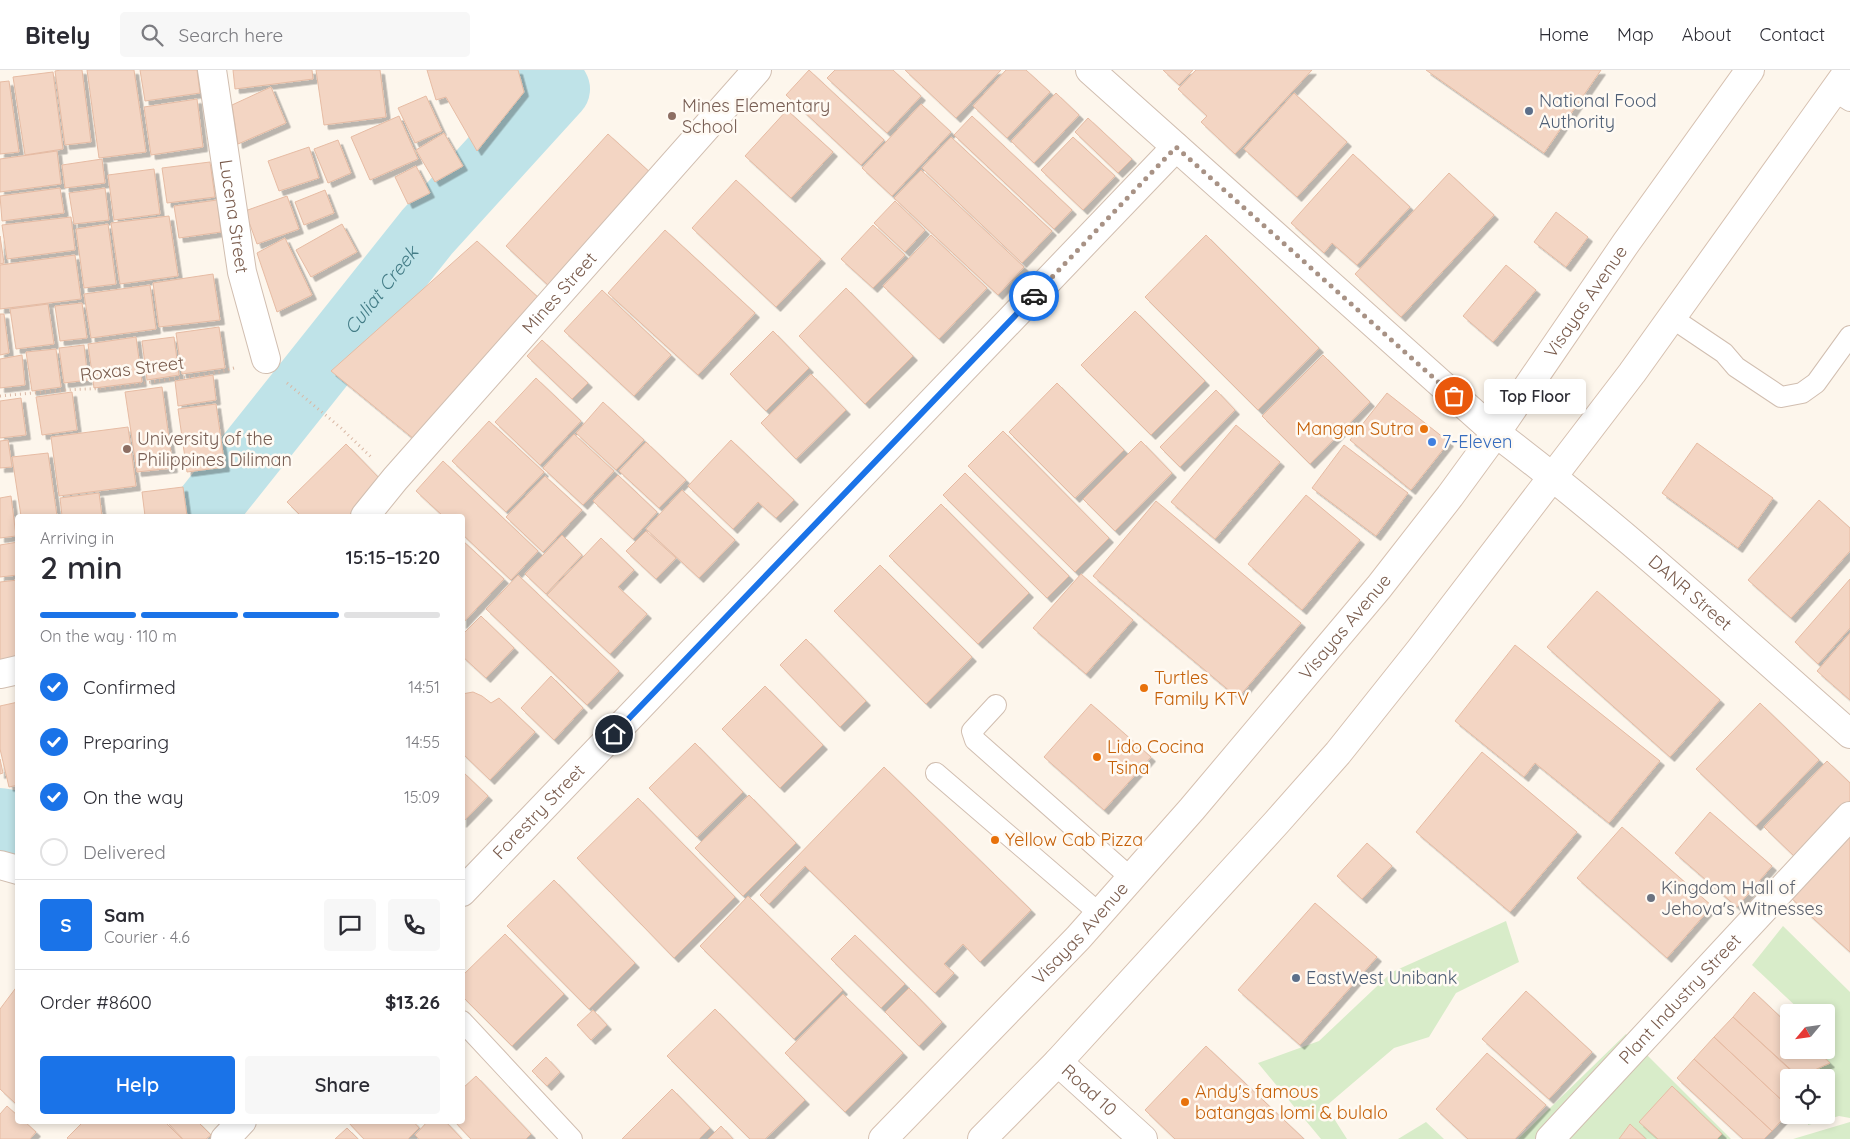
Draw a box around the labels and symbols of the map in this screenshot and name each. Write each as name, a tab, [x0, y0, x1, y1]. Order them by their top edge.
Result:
place label: National Food Authority	[1539, 89, 1657, 133]
place label: Mines Elementary School	[682, 94, 830, 138]
marker: National Food Authority	[1523, 105, 1535, 117]
marker: Mines Elementary School	[666, 110, 678, 122]
street label: Lucena Street	[214, 158, 254, 275]
water label: Culiat Creek	[339, 240, 424, 339]
street label: Visayas Avenue	[1539, 241, 1632, 362]
street label: Mines Street	[517, 247, 602, 338]
courier	[1009, 271, 1059, 321]
street label: Roxas Street	[79, 351, 185, 386]
pin	[1433, 375, 1475, 417]
callout: Top Floor	[1484, 378, 1586, 414]
place label: Mangan Sutra	[1296, 417, 1414, 440]
marker: Mangan Sutra	[1418, 423, 1430, 435]
place label: University of the Philippines Diliman	[137, 427, 292, 471]
place label: 7-Eleven	[1442, 430, 1513, 453]
marker: 7-Eleven	[1426, 436, 1438, 448]
marker: University of the Philippines Diliman	[121, 443, 133, 455]
street label: DANR Street	[1644, 550, 1737, 635]
street label: Visayas Avenue	[1294, 569, 1396, 684]
place label: Turtles Family KTV	[1154, 666, 1249, 710]
marker: Turtles Family KTV	[1138, 682, 1150, 694]
pin	[593, 713, 635, 755]
place label: Lido Cocina Tsina	[1107, 735, 1204, 779]
marker: Lido Cocina Tsina	[1091, 751, 1103, 763]
street label: Forestry Street	[487, 759, 589, 864]
place label: Yellow Cab Pizza	[1005, 828, 1143, 851]
marker: Yellow Cab Pizza	[989, 834, 1001, 846]
place label: Kingdom Hall of Jehova's Witnesses	[1661, 876, 1823, 920]
street label: Visayas Avenue	[1027, 877, 1133, 989]
marker: Kingdom Hall of Jehova's Witnesses	[1645, 892, 1657, 904]
street label: Plant Industry Street	[1614, 929, 1746, 1069]
place label: EastWest Unibank	[1306, 966, 1457, 989]
marker: EastWest Unibank	[1290, 972, 1302, 984]
north arrow	[1780, 1004, 1835, 1059]
street label: Road 10	[1057, 1059, 1122, 1121]
place label: Andy's famous batangas lomi & bulalo	[1195, 1080, 1388, 1124]
marker: Andy's famous batangas lomi & bulalo	[1179, 1096, 1191, 1108]

